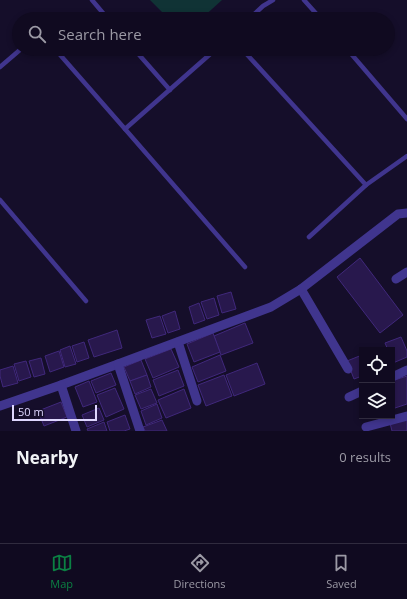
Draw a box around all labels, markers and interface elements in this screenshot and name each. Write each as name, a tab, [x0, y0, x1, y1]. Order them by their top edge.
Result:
search box	[12, 12, 395, 56]
icon: search	[26, 23, 48, 45]
text: Search here	[58, 24, 142, 44]
map controls	[359, 347, 395, 419]
button: locate	[359, 347, 395, 383]
button: layers	[359, 383, 395, 419]
scale bar	[12, 403, 97, 422]
text: 50 m	[18, 404, 44, 419]
text: Nearby	[16, 446, 78, 469]
text: 0 results	[339, 448, 391, 466]
tab: Map	[50, 552, 73, 591]
tab: Directions	[174, 552, 226, 591]
tab: Saved	[326, 552, 357, 591]

